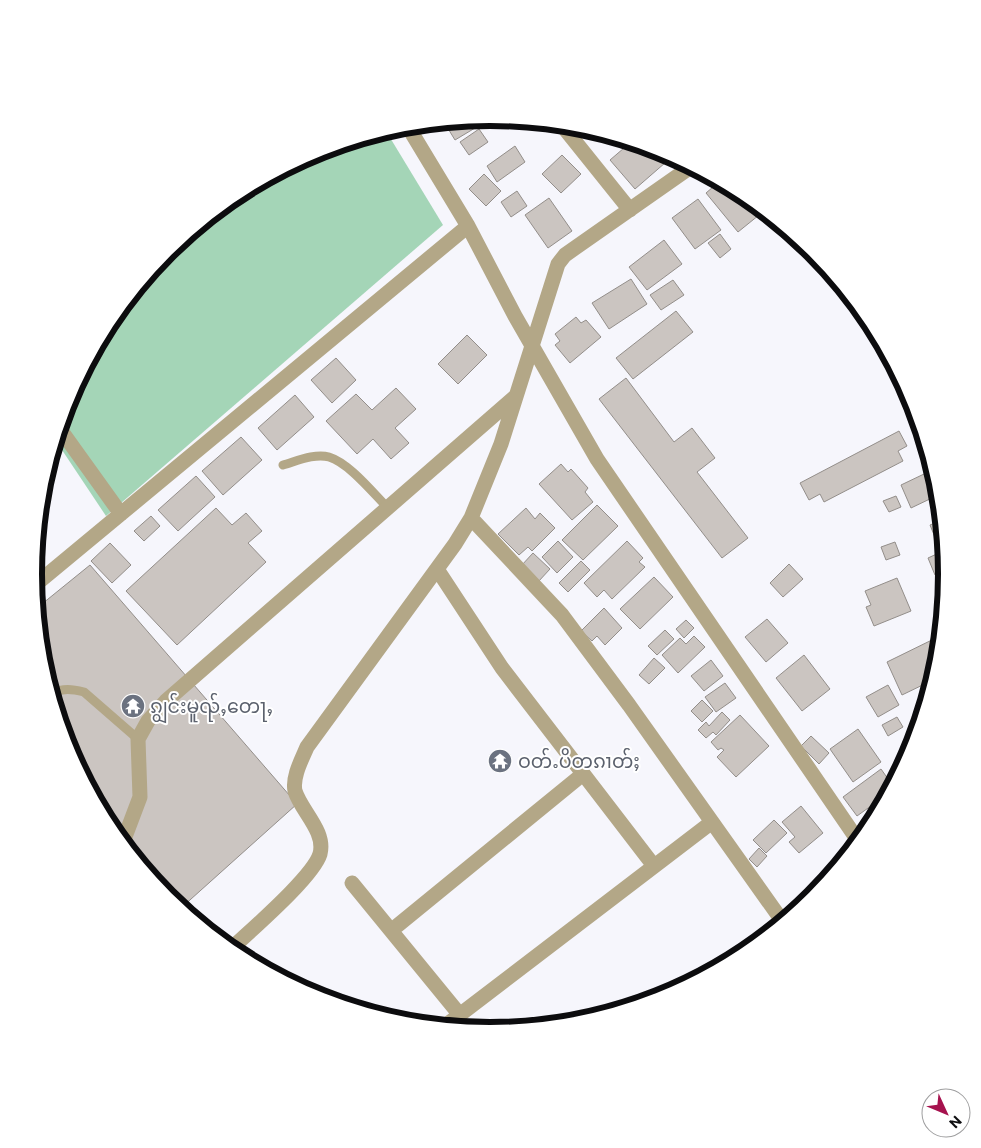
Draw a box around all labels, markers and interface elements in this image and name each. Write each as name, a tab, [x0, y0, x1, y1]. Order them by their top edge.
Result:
place label: ၵျွင်းမူၺ်ႇတေႃႇ	[150, 692, 273, 724]
temple icon: ၵျွင်းမူၺ်ႇတေႃႇ	[120, 693, 146, 719]
place label: ဝတ်ႉပိတၵၢတ်ႈ	[518, 747, 640, 772]
temple icon: ဝတ်ႉပိတၵၢတ်ႈ	[487, 748, 513, 774]
north arrow	[921, 1088, 971, 1138]
text: N	[946, 1113, 965, 1132]

